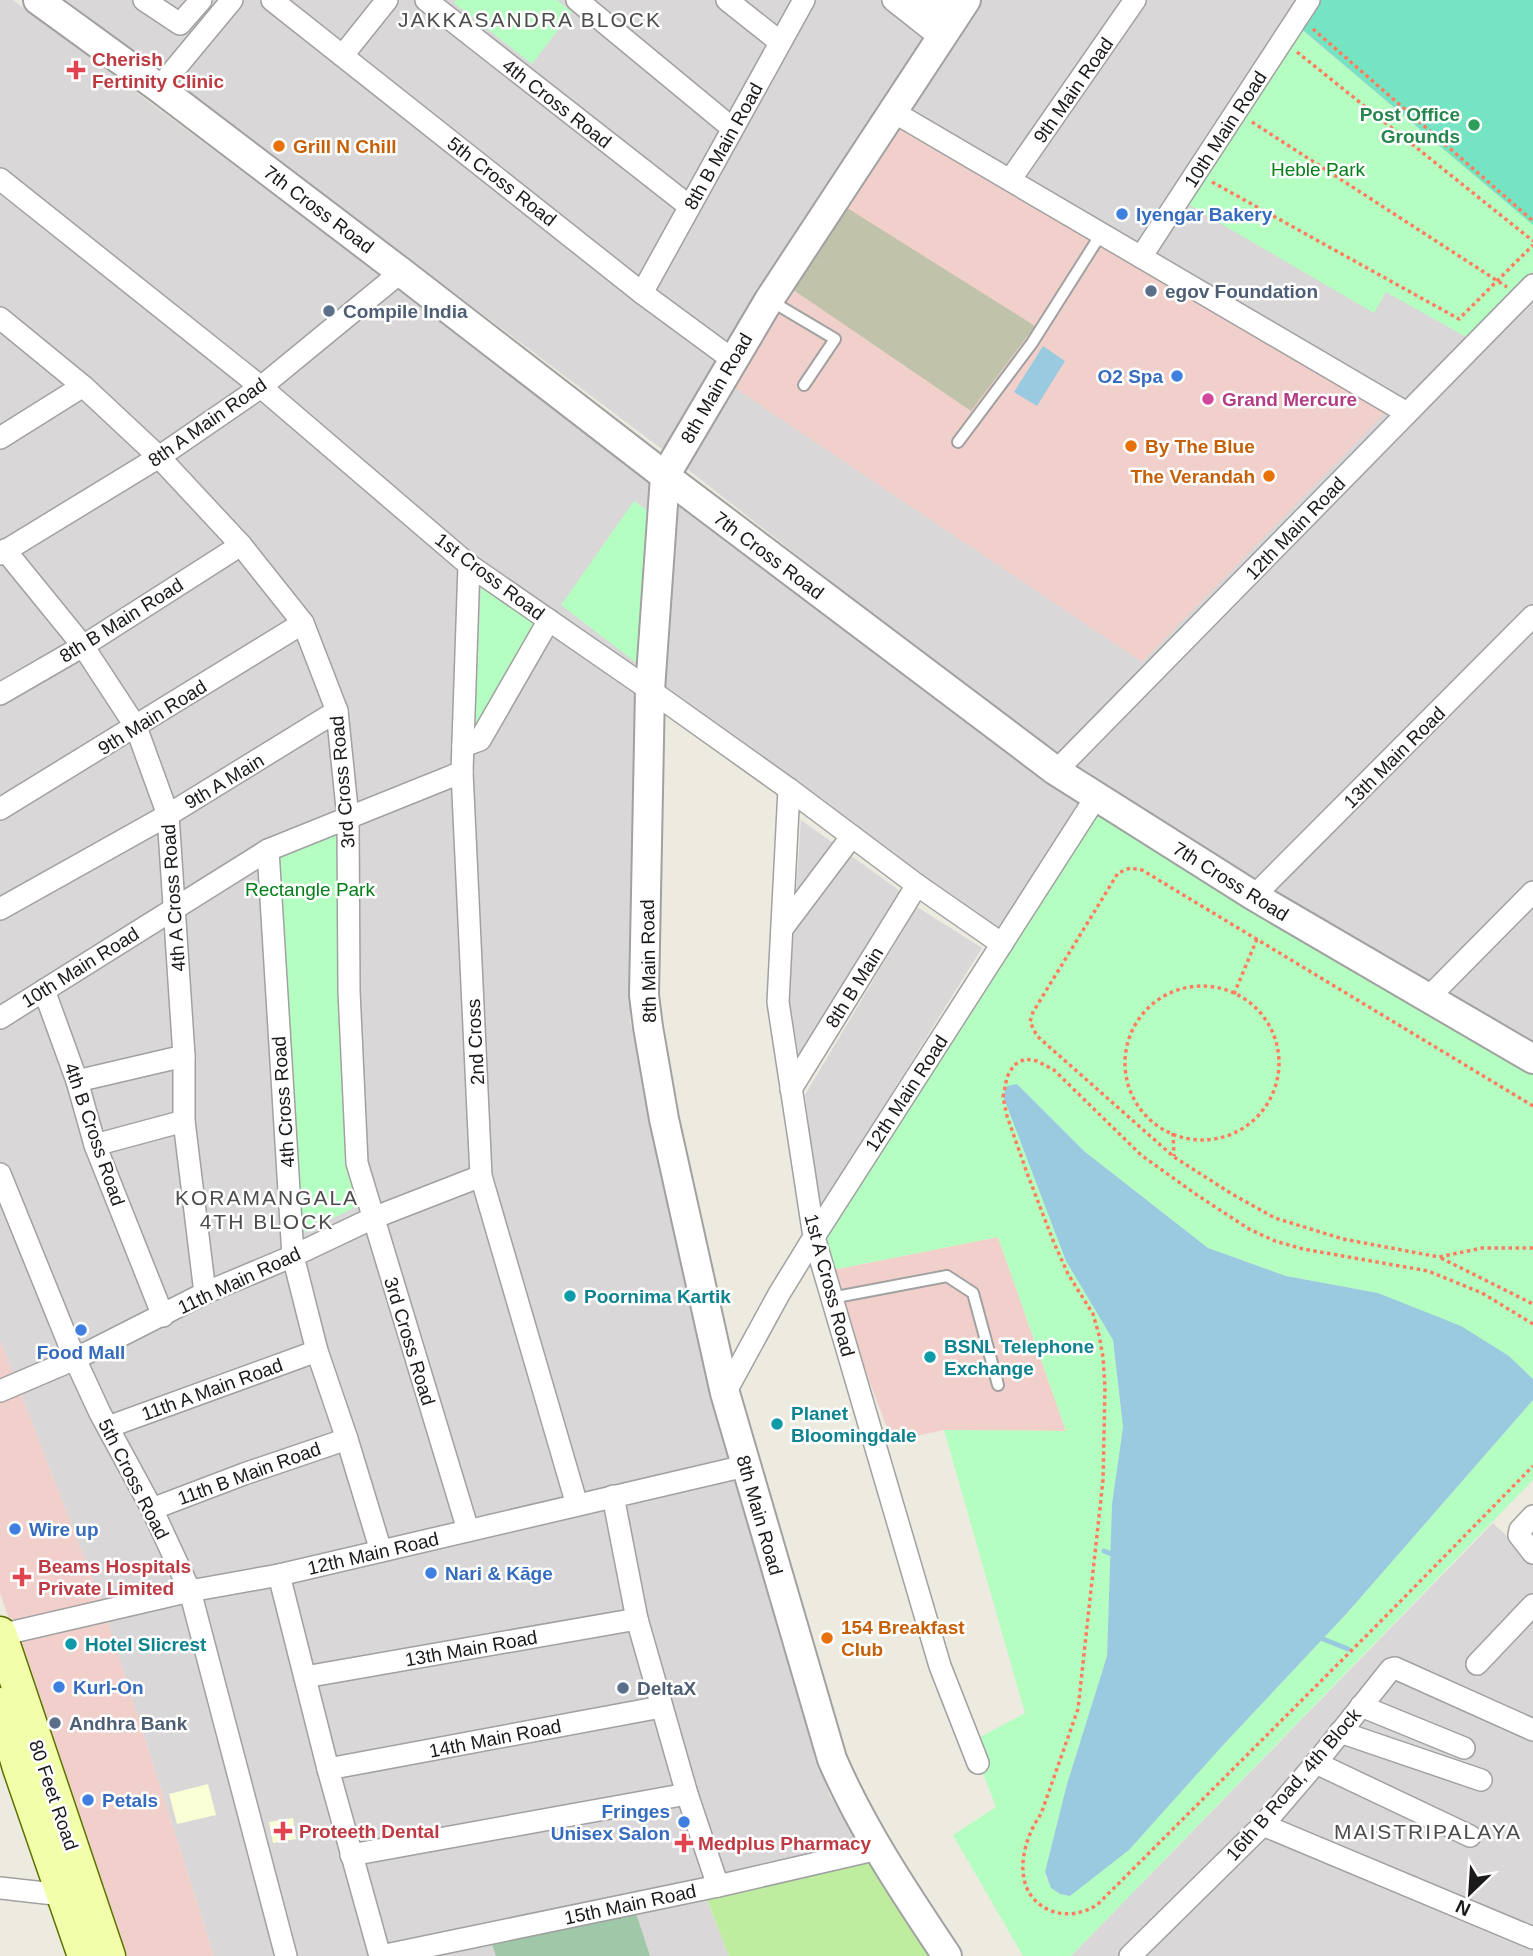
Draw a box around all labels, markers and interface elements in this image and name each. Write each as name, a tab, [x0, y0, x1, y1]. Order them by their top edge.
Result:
district label: JAKKASANDRA BLOCK	[398, 8, 662, 31]
street label: 9th Main Road	[1029, 34, 1117, 147]
place label: Cherish Fertinity Clinic	[92, 49, 224, 92]
street label: 4th Cross Road	[498, 54, 615, 152]
marker: Cherish Fertinity Clinic	[66, 60, 86, 80]
street label: 10th Main Road	[1180, 67, 1271, 191]
street label: 8th B Main Road	[680, 79, 767, 213]
place label: Post Office Grounds	[1360, 104, 1460, 147]
marker: Post Office Grounds	[1466, 117, 1482, 133]
street label: 5th Cross Road	[443, 132, 560, 230]
place label: Grill N Chill	[293, 136, 396, 157]
marker: Grill N Chill	[271, 138, 287, 154]
park label: Heble Park	[1271, 159, 1365, 180]
street label: 7th Cross Road	[260, 161, 378, 258]
place label: Iyengar Bakery	[1136, 204, 1273, 225]
marker: Iyengar Bakery	[1114, 206, 1130, 222]
place label: egov Foundation	[1165, 281, 1318, 302]
marker: egov Foundation	[1143, 283, 1159, 299]
place label: Compile India	[343, 301, 468, 322]
marker: Compile India	[321, 303, 337, 319]
street label: 8th Main Road	[676, 329, 756, 447]
place label: O2 Spa	[1098, 366, 1163, 387]
marker: O2 Spa	[1169, 368, 1185, 384]
street label: 8th A Main Road	[144, 374, 270, 471]
place label: Grand Mercure	[1222, 389, 1357, 410]
marker: Grand Mercure	[1200, 391, 1216, 407]
place label: By The Blue	[1145, 436, 1255, 457]
marker: By The Blue	[1123, 438, 1139, 454]
place label: The Verandah	[1130, 466, 1255, 487]
marker: The Verandah	[1261, 468, 1277, 484]
street label: 12th Main Road	[1241, 473, 1350, 584]
street label: 7th Cross Road	[710, 507, 828, 604]
street label: 1st Cross Road	[431, 529, 548, 624]
street label: 8th B Main Road	[56, 574, 187, 667]
street label: 9th Main Road	[94, 676, 210, 759]
street label: 13th Main Road	[1339, 702, 1449, 812]
street label: 3rd Cross Road	[326, 715, 359, 849]
street label: 9th A Main	[181, 750, 268, 813]
street label: 4th A Cross Road	[158, 823, 189, 972]
street label: 7th Cross Road	[1169, 838, 1292, 925]
park label: Rectangle Park	[245, 879, 375, 900]
street label: 8th Main Road	[637, 899, 660, 1023]
street label: 10th Main Road	[18, 923, 143, 1012]
street label: 8th B Main	[821, 943, 887, 1031]
street label: 2nd Cross	[463, 998, 488, 1086]
street label: 12th Main Road	[861, 1031, 952, 1155]
street label: 4th Cross Road	[268, 1035, 299, 1169]
street label: 4th B Cross Road	[60, 1060, 129, 1208]
district label: KORAMANGALA 4TH BLOCK	[175, 1186, 359, 1233]
street label: 1st A Cross Road	[800, 1212, 859, 1359]
street label: 11th Main Road	[175, 1243, 304, 1318]
street label: 3rd Cross Road	[380, 1274, 439, 1408]
place label: Poornima Kartik	[584, 1286, 731, 1307]
marker: Poornima Kartik	[562, 1288, 578, 1304]
marker: Food Mall	[73, 1322, 89, 1338]
place label: BSNL Telephone Exchange	[944, 1336, 1094, 1379]
place label: Food Mall	[37, 1342, 125, 1363]
marker: BSNL Telephone Exchange	[922, 1349, 938, 1365]
street label: 11th A Main Road	[139, 1354, 286, 1425]
place label: Planet Bloomingdale	[791, 1403, 917, 1446]
street label: 5th Cross Road	[94, 1416, 173, 1543]
marker: Planet Bloomingdale	[769, 1416, 785, 1432]
street label: 11th B Main Road	[175, 1438, 324, 1509]
street label: 8th Main Road	[732, 1453, 787, 1577]
place label: Wire up	[29, 1519, 99, 1540]
marker: Wire up	[7, 1521, 23, 1537]
street label: 12th Main Road	[305, 1528, 441, 1579]
place label: Beams Hospitals Private Limited	[38, 1556, 191, 1599]
place label: Nari & Kāge	[445, 1563, 553, 1584]
marker: Nari & Kāge	[423, 1565, 439, 1581]
marker: Beams Hospitals Private Limited	[12, 1567, 32, 1587]
place label: 154 Breakfast Club	[841, 1617, 965, 1660]
street label: 13th Main Road	[403, 1627, 539, 1670]
marker: 154 Breakfast Club	[819, 1630, 835, 1646]
place label: Hotel Slicrest	[85, 1634, 207, 1655]
marker: Hotel Slicrest	[63, 1636, 79, 1652]
place label: Kurl-On	[73, 1677, 144, 1698]
place label: DeltaX	[637, 1678, 696, 1699]
marker: Kurl-On	[51, 1679, 67, 1695]
marker: DeltaX	[615, 1680, 631, 1696]
street label: 16th B Road, 4th Block	[1222, 1704, 1365, 1865]
place label: Andhra Bank	[69, 1713, 188, 1734]
marker: Andhra Bank	[47, 1715, 63, 1731]
street label: 14th Main Road	[427, 1715, 563, 1762]
street label: 80 Feet Road	[25, 1737, 82, 1853]
place label: Petals	[102, 1790, 158, 1811]
marker: Petals	[80, 1792, 96, 1808]
place label: Fringes Unisex Salon	[551, 1801, 670, 1844]
marker: Fringes Unisex Salon	[676, 1814, 692, 1830]
district label: MAISTRIPALAYA	[1334, 1820, 1522, 1843]
marker: Proteeth Dental	[273, 1821, 293, 1841]
place label: Proteeth Dental	[299, 1821, 439, 1842]
place label: Medplus Pharmacy	[698, 1833, 872, 1854]
marker: Medplus Pharmacy	[676, 1835, 692, 1851]
north arrow	[1435, 1858, 1505, 1928]
street label: 15th Main Road	[562, 1880, 698, 1929]
text: N	[1452, 1896, 1474, 1920]

